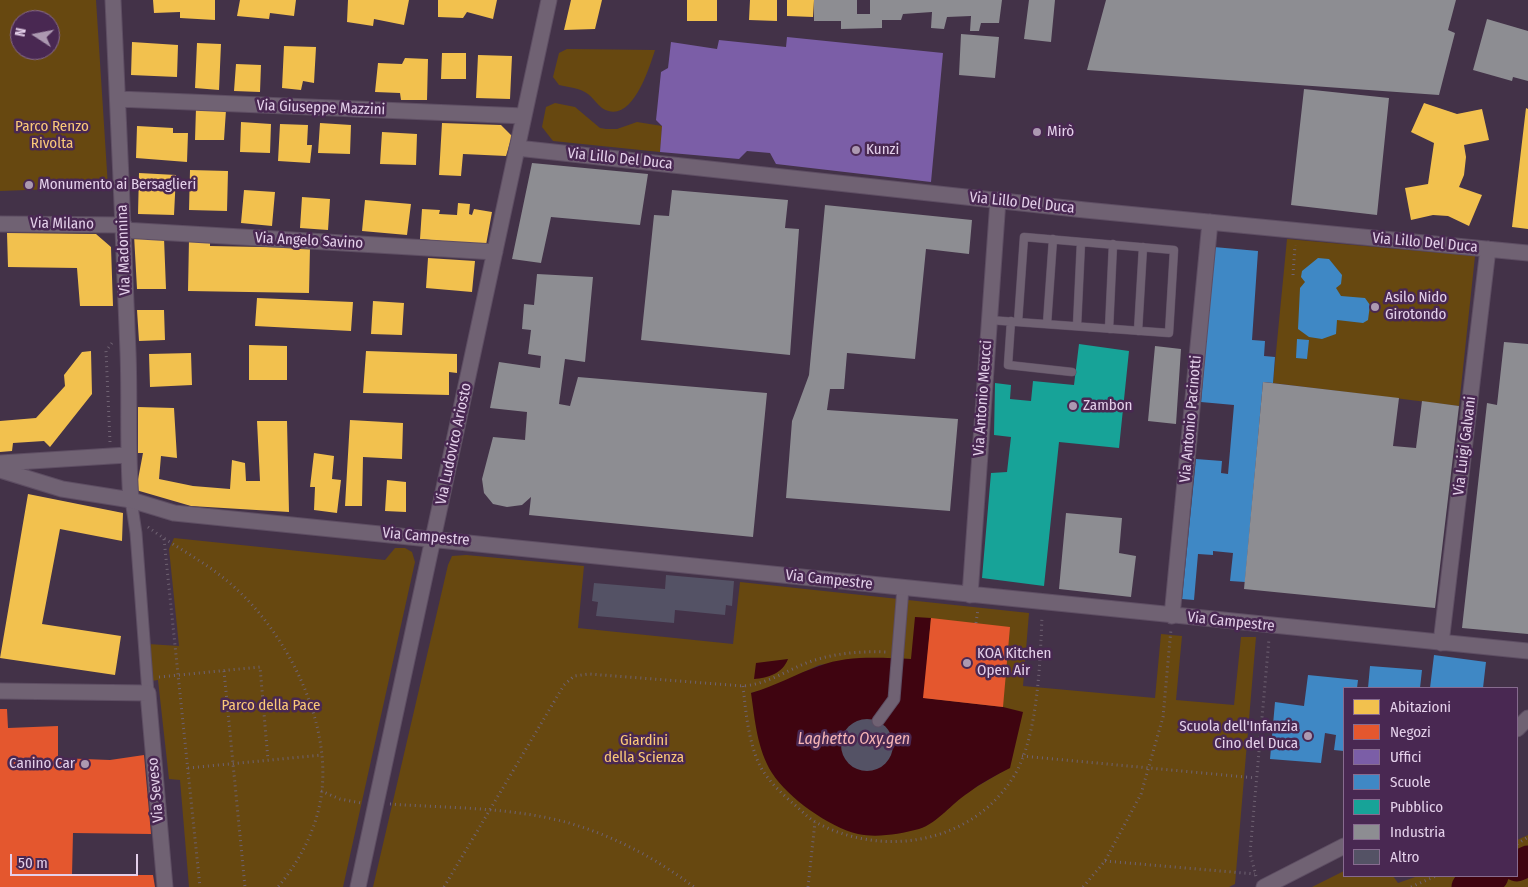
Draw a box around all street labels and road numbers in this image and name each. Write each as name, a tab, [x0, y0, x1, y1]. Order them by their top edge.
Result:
street label: Via Giuseppe Mazzini	[256, 97, 386, 119]
street label: Via Lillo Del Duca	[566, 145, 674, 173]
street label: Via Lillo Del Duca	[968, 189, 1076, 217]
street label: Via Madonnina	[113, 204, 135, 296]
street label: Via Milano	[30, 214, 94, 234]
street label: Via Angelo Savino	[254, 229, 364, 253]
street label: Via Lillo Del Duca	[1372, 229, 1478, 257]
street label: Via Antonio Meucci	[970, 340, 996, 456]
street label: Via Antonio Pacinotti	[1176, 355, 1206, 483]
street label: Via Ludovico Ariosto	[432, 381, 476, 507]
street label: Via Luigi Galvani	[1450, 395, 1480, 497]
street label: Via Campestre	[382, 524, 470, 550]
street label: Via Campestre	[785, 566, 873, 594]
street label: Via Campestre	[1187, 608, 1275, 636]
street label: Via Seveso	[144, 757, 168, 823]

